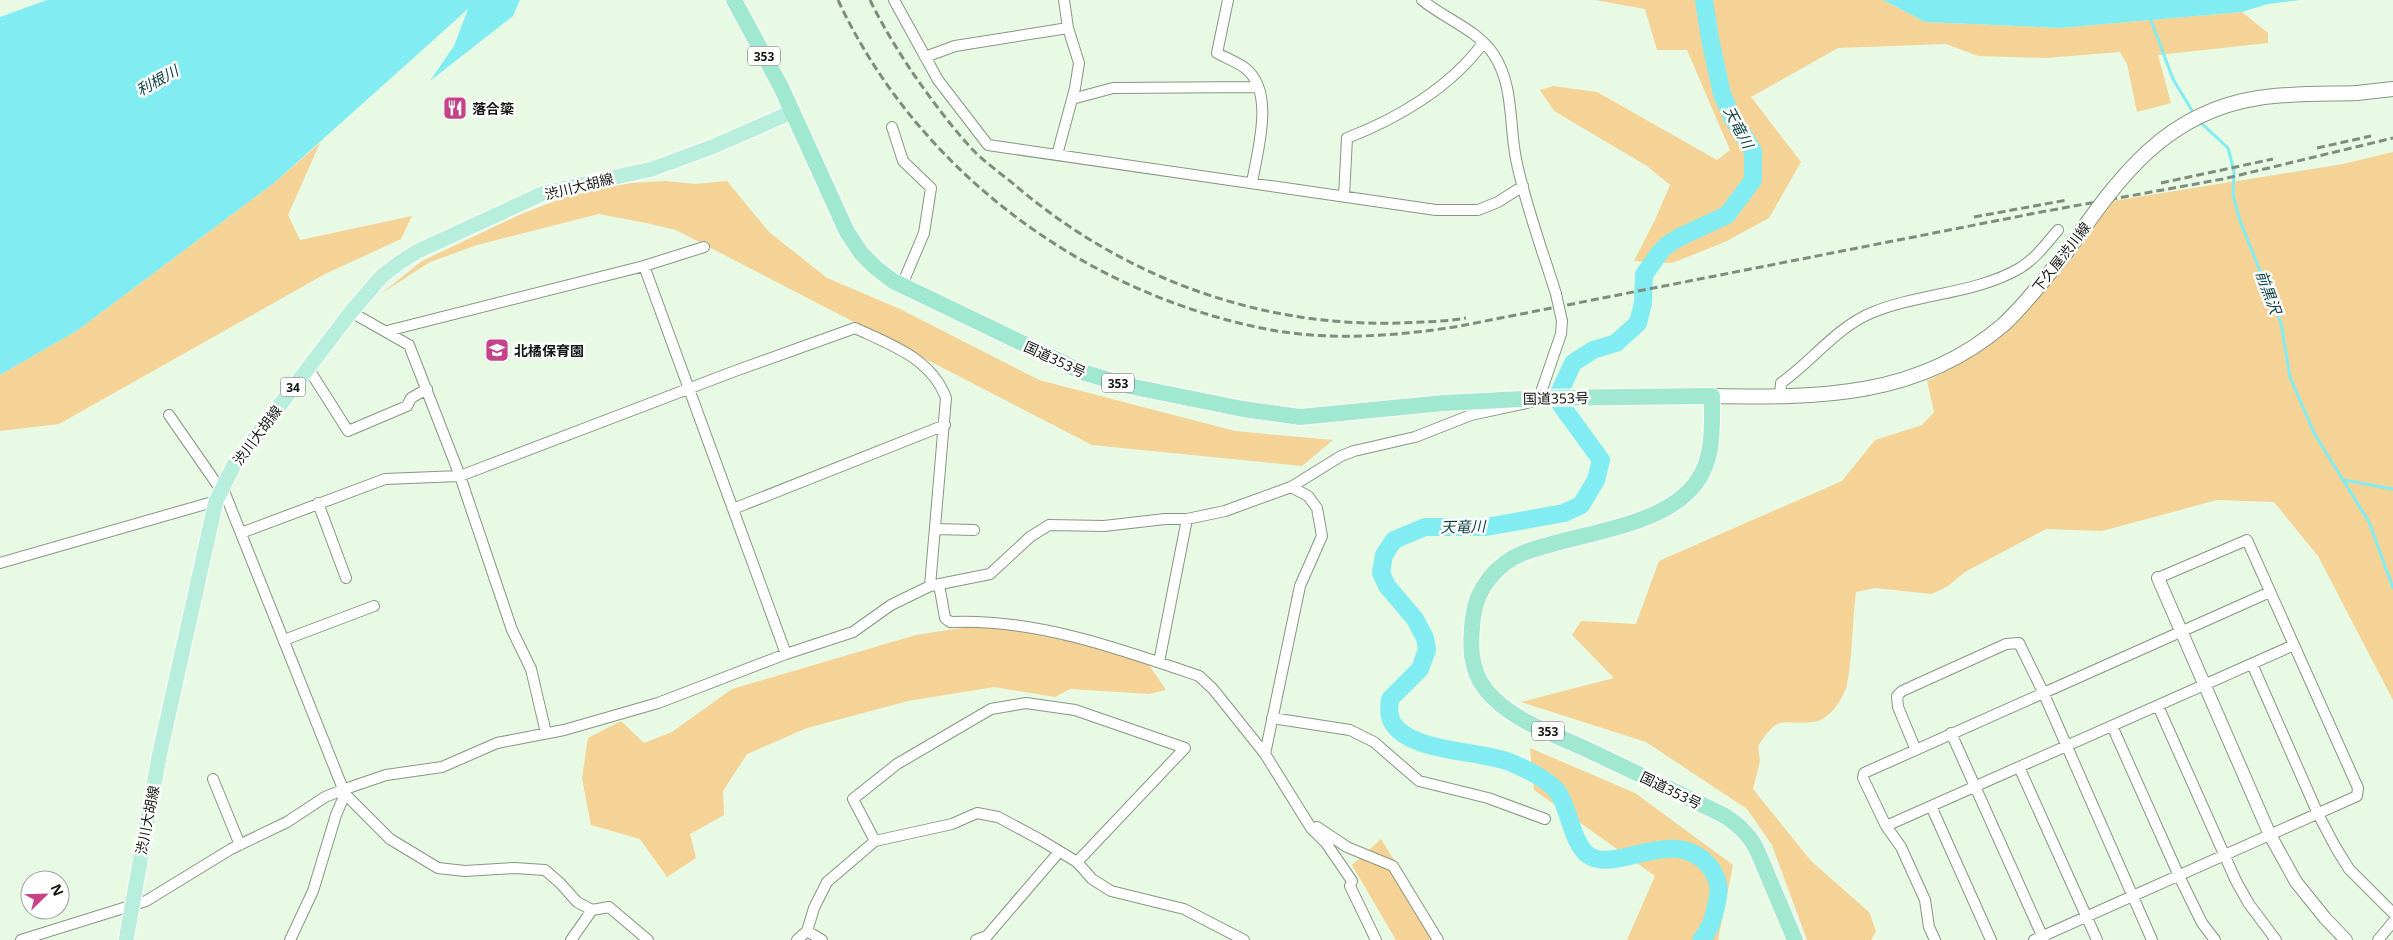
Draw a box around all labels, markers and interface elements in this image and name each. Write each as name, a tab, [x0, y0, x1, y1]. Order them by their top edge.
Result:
road number: 353	[748, 46, 780, 66]
water label: 利根川	[132, 59, 183, 100]
restaurant icon: 落合簗	[442, 95, 468, 121]
place label: 落合簗	[472, 99, 514, 118]
water label: 天竜川	[1720, 102, 1759, 153]
street label: 渋川大胡線	[543, 168, 615, 204]
street label: 下久屋渋川線	[2028, 218, 2094, 296]
water label: 前黒沢	[2252, 267, 2287, 318]
street label: 国道353号	[1021, 336, 1089, 382]
school or university icon: 北橘保育園	[484, 337, 510, 363]
place label: 北橘保育園	[514, 341, 584, 360]
road number: 353	[1102, 373, 1134, 392]
road number: 34	[280, 378, 306, 397]
street label: 国道353号	[1523, 388, 1589, 408]
street label: 渋川大胡線	[228, 401, 286, 469]
water label: 天竜川	[1440, 516, 1488, 536]
road number: 353	[1532, 721, 1564, 740]
street label: 国道353号	[1637, 767, 1705, 813]
street label: 渋川大胡線	[131, 784, 163, 856]
north arrow	[20, 870, 70, 920]
text: N	[46, 881, 68, 899]

